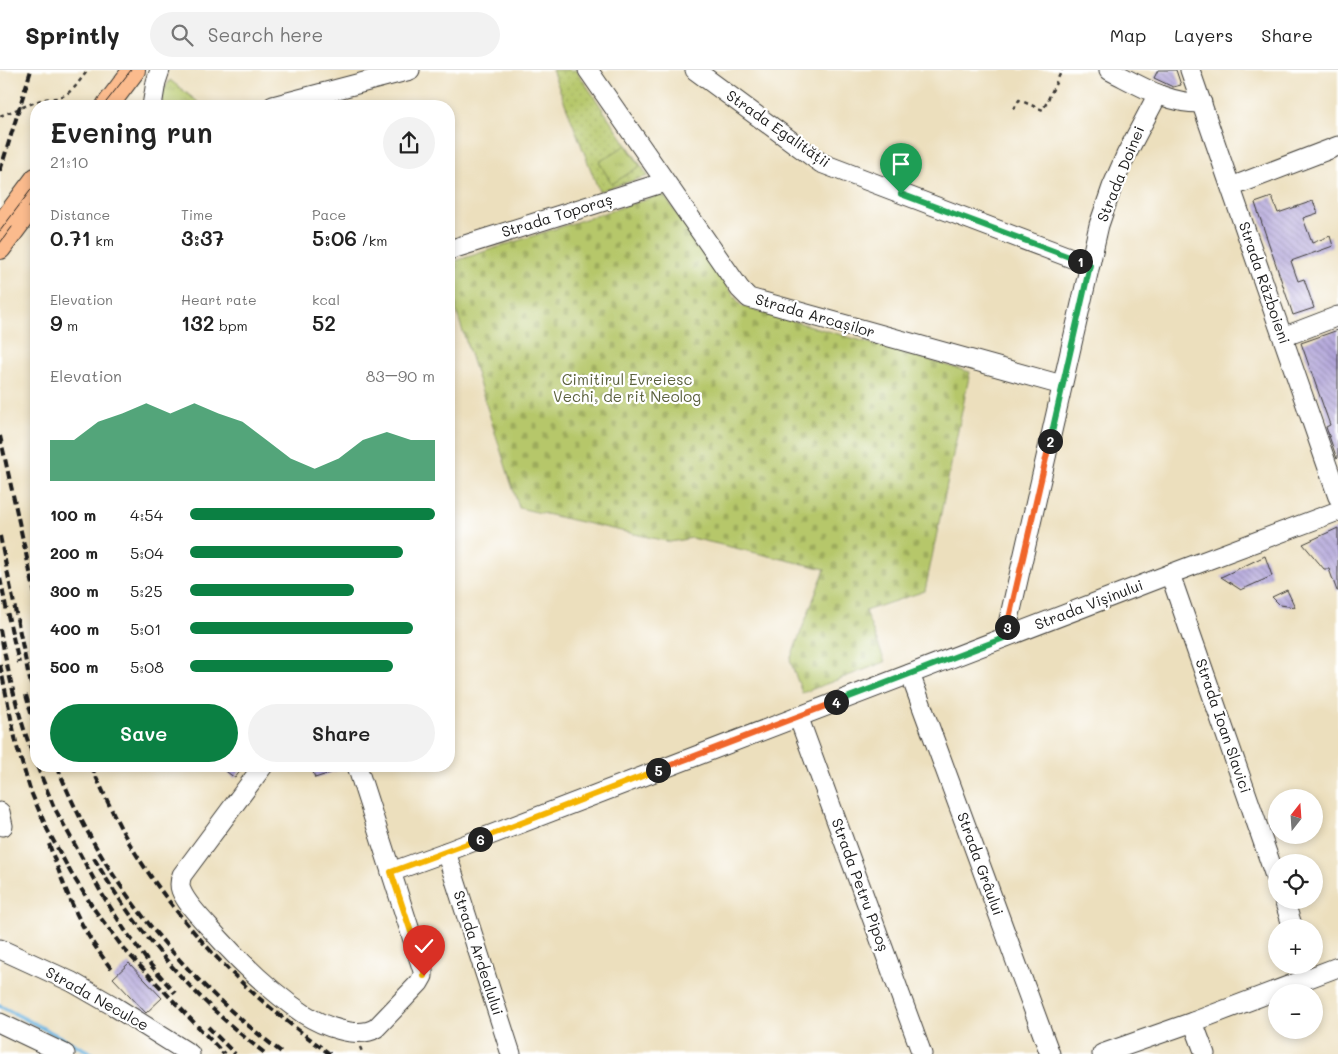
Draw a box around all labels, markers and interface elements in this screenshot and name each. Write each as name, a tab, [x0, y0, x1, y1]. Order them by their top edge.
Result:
search box	[150, 12, 500, 57]
text: Sprintly	[25, 19, 120, 50]
icon: search	[168, 21, 196, 49]
text: Search here	[208, 22, 323, 47]
text: Map	[1110, 23, 1146, 47]
text: Layers	[1174, 23, 1233, 47]
text: Share	[1261, 23, 1313, 47]
street label: Strada Egalității	[722, 85, 834, 172]
text: Evening run	[50, 114, 213, 150]
button: share	[383, 117, 435, 169]
street label: Strada Doinei	[1092, 123, 1148, 224]
pin	[880, 143, 922, 194]
icon: arrive	[887, 150, 915, 178]
text: 21:10	[50, 151, 88, 172]
street label: Strada Toporaș	[499, 189, 615, 242]
text: Distance	[50, 205, 110, 224]
text: Time	[181, 205, 213, 224]
text: Pace	[312, 205, 346, 224]
street label: Strada Războieni	[1235, 219, 1295, 346]
text: 0.71	[50, 224, 91, 251]
text: 3:37	[181, 224, 224, 251]
text: 5:06	[312, 224, 357, 251]
text: km	[91, 231, 114, 250]
text: /km	[357, 231, 387, 250]
pin: 1	[1068, 248, 1092, 274]
text: 1	[1077, 252, 1084, 271]
street label: Strada Arcașilor	[753, 288, 878, 343]
text: Elevation	[50, 290, 113, 309]
text: Heart rate	[181, 290, 257, 309]
text: kcal	[312, 290, 340, 309]
text: 9	[50, 309, 63, 336]
text: 132	[181, 309, 215, 336]
text: 52	[312, 309, 336, 336]
text: m	[63, 316, 78, 335]
text: bpm	[215, 316, 248, 335]
text: Elevation	[50, 365, 122, 386]
text: 83–90 m	[366, 365, 435, 386]
park label: Cimitirul Evreiesc Vechi, de rit Neolog	[553, 369, 701, 406]
pin: 2	[1038, 428, 1062, 454]
text: 2	[1047, 432, 1054, 451]
text: 100 m	[50, 504, 96, 525]
text: 4:54	[130, 504, 163, 525]
text: 200 m	[50, 542, 98, 563]
text: 5:04	[130, 542, 164, 563]
street label: Strada Vișinului	[1031, 574, 1146, 635]
text: 300 m	[50, 580, 99, 601]
text: 5:25	[130, 580, 163, 601]
pin: 3	[994, 614, 1020, 640]
text: 400 m	[50, 618, 99, 639]
text: 5:01	[130, 618, 161, 639]
text: 3	[1003, 618, 1012, 637]
text: 500 m	[50, 656, 98, 677]
text: 5:08	[130, 656, 164, 677]
street label: Strada Ioan Slavici	[1192, 656, 1256, 796]
pin: 4	[824, 690, 848, 714]
text: 4	[832, 693, 841, 712]
button: Save	[50, 704, 238, 762]
button: Share	[248, 704, 435, 762]
pin: 5	[646, 758, 670, 782]
text: 5	[654, 761, 663, 780]
north arrow	[1268, 789, 1322, 844]
map controls	[1268, 789, 1323, 1039]
street label: Strada Grâului	[953, 809, 1009, 918]
street label: Strada Petru Pipoș	[827, 815, 894, 954]
pin: 6	[468, 826, 492, 852]
text: 6	[476, 830, 485, 849]
button: locate	[1268, 854, 1323, 909]
street label: Strada Ardealului	[449, 888, 509, 1018]
button: +	[1268, 919, 1323, 974]
pin	[403, 925, 445, 976]
icon: check	[410, 932, 438, 960]
street label: Strada Neculce	[42, 962, 153, 1035]
button: −	[1268, 984, 1323, 1039]

